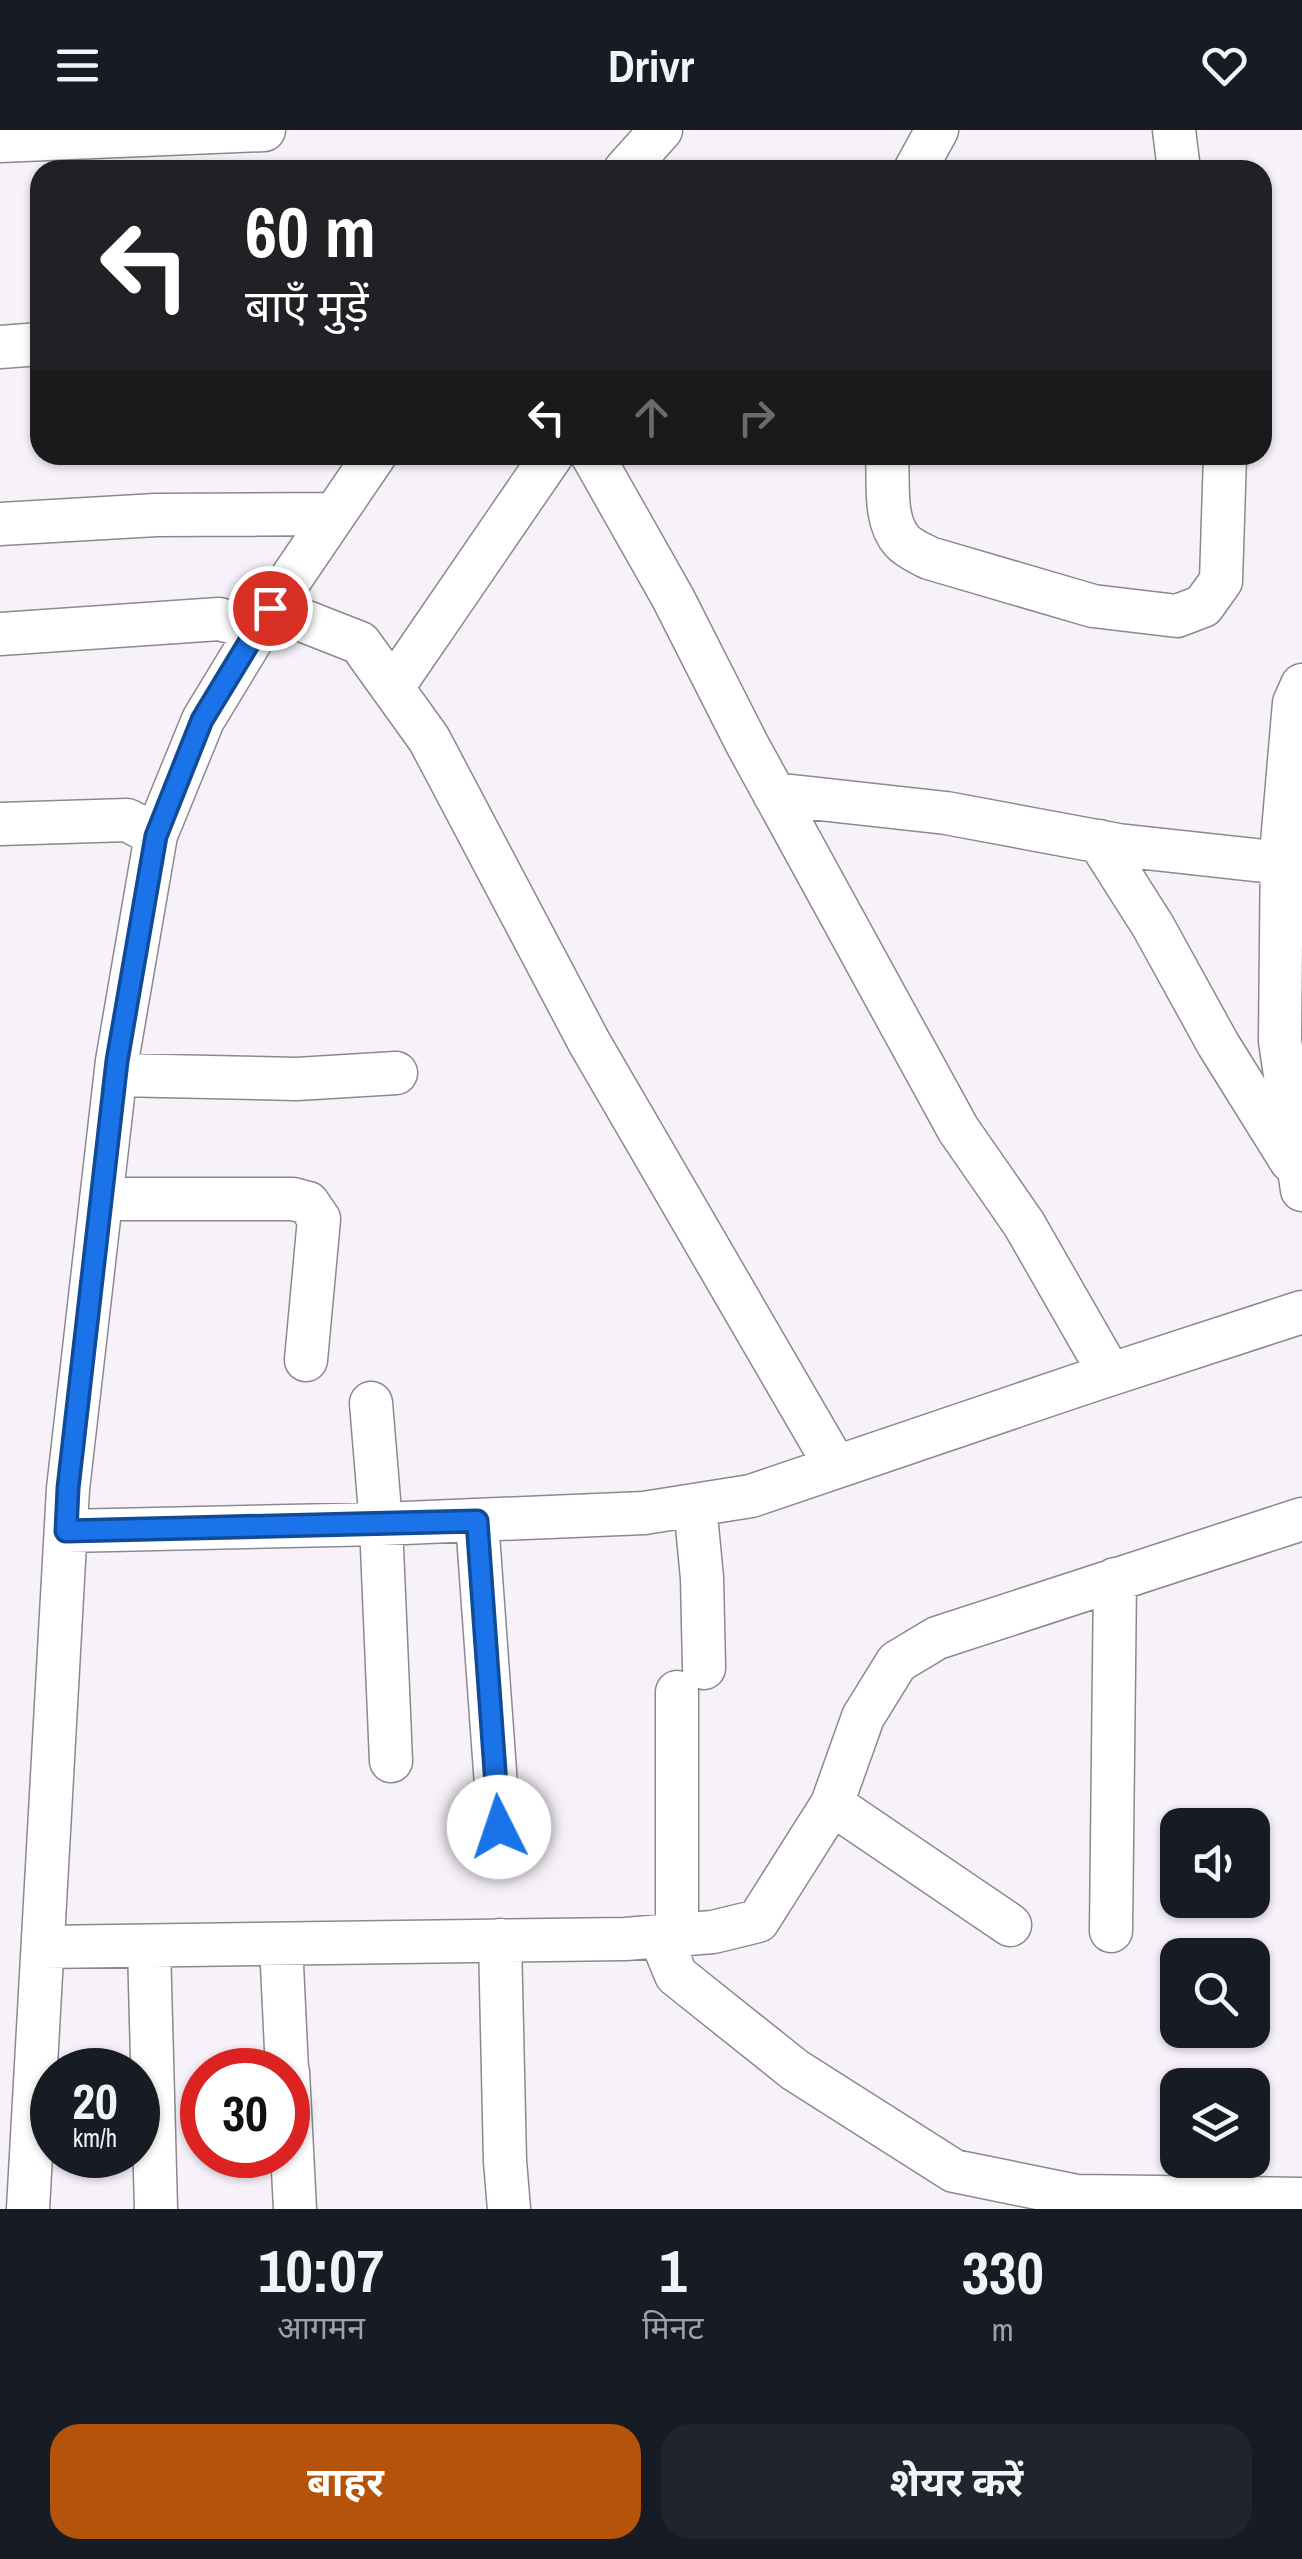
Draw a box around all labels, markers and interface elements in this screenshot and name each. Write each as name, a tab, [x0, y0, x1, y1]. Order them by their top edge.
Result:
text: Drivr	[608, 35, 694, 96]
icon: menu	[50, 38, 105, 93]
icon: heart	[1197, 38, 1252, 93]
text: 60 m	[245, 185, 376, 279]
icon: left	[80, 200, 210, 330]
text: बाएँ मुड़ें	[245, 275, 368, 336]
icon: left	[519, 390, 574, 445]
icon: ahead	[624, 390, 679, 445]
icon: right	[729, 390, 784, 445]
pin	[228, 566, 313, 651]
icon: arrive	[243, 581, 298, 636]
position arrow	[447, 1775, 551, 1879]
map controls	[1160, 1808, 1270, 2178]
button: sound	[1160, 1808, 1270, 1918]
button: search	[1160, 1938, 1270, 2048]
speed limit sign: 30	[180, 2048, 310, 2178]
text: 20	[72, 2067, 118, 2135]
button: layers	[1160, 2068, 1270, 2178]
text: km/h	[73, 2121, 117, 2155]
text: 10:07	[258, 2230, 384, 2311]
text: 1	[659, 2230, 687, 2311]
text: 330	[962, 2232, 1044, 2313]
text: आगमन	[277, 2306, 365, 2349]
text: मिनट	[642, 2306, 704, 2349]
text: m	[992, 2308, 1014, 2351]
button: बाहर	[50, 2424, 641, 2539]
button: शेयर करें	[661, 2424, 1252, 2539]

